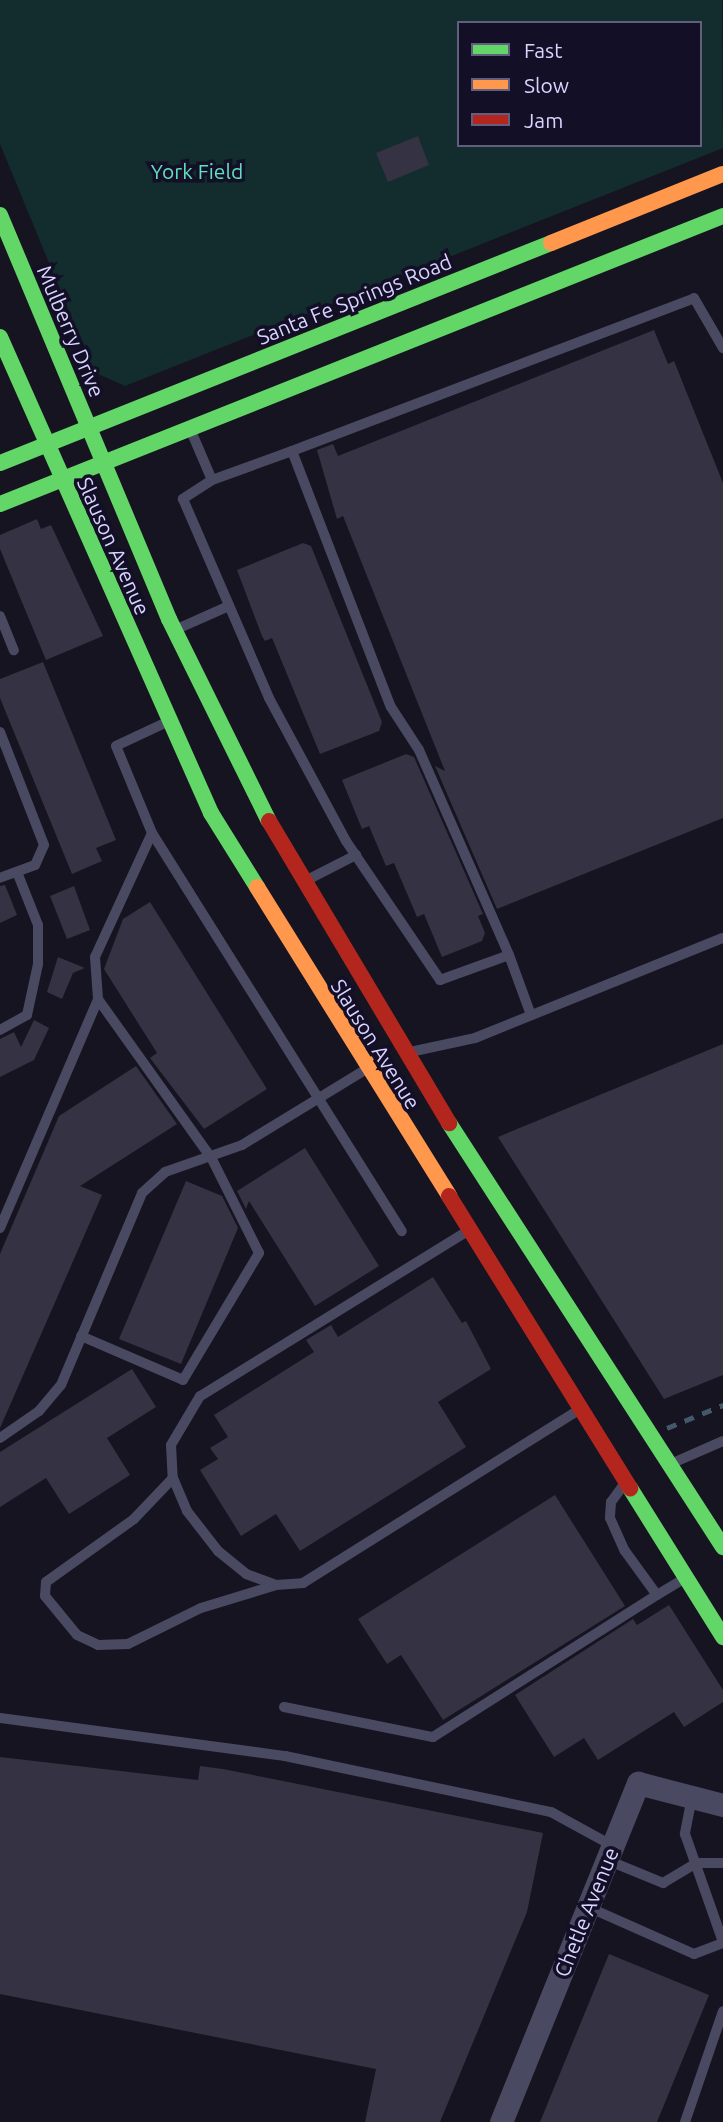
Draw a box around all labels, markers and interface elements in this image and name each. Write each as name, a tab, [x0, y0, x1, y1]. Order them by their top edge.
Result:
legend	[457, 21, 702, 147]
text: Fast	[524, 38, 562, 62]
text: Slow	[524, 73, 569, 97]
text: Jam	[524, 108, 563, 132]
park label: York Field	[151, 158, 243, 184]
street label: Santa Fe Springs Road	[253, 248, 455, 350]
street label: Mulberry Drive	[32, 261, 110, 401]
street label: Slauson Avenue	[72, 473, 156, 619]
street label: Slauson Avenue	[326, 974, 426, 1114]
street label: Chetle Avenue	[549, 1844, 623, 1980]

